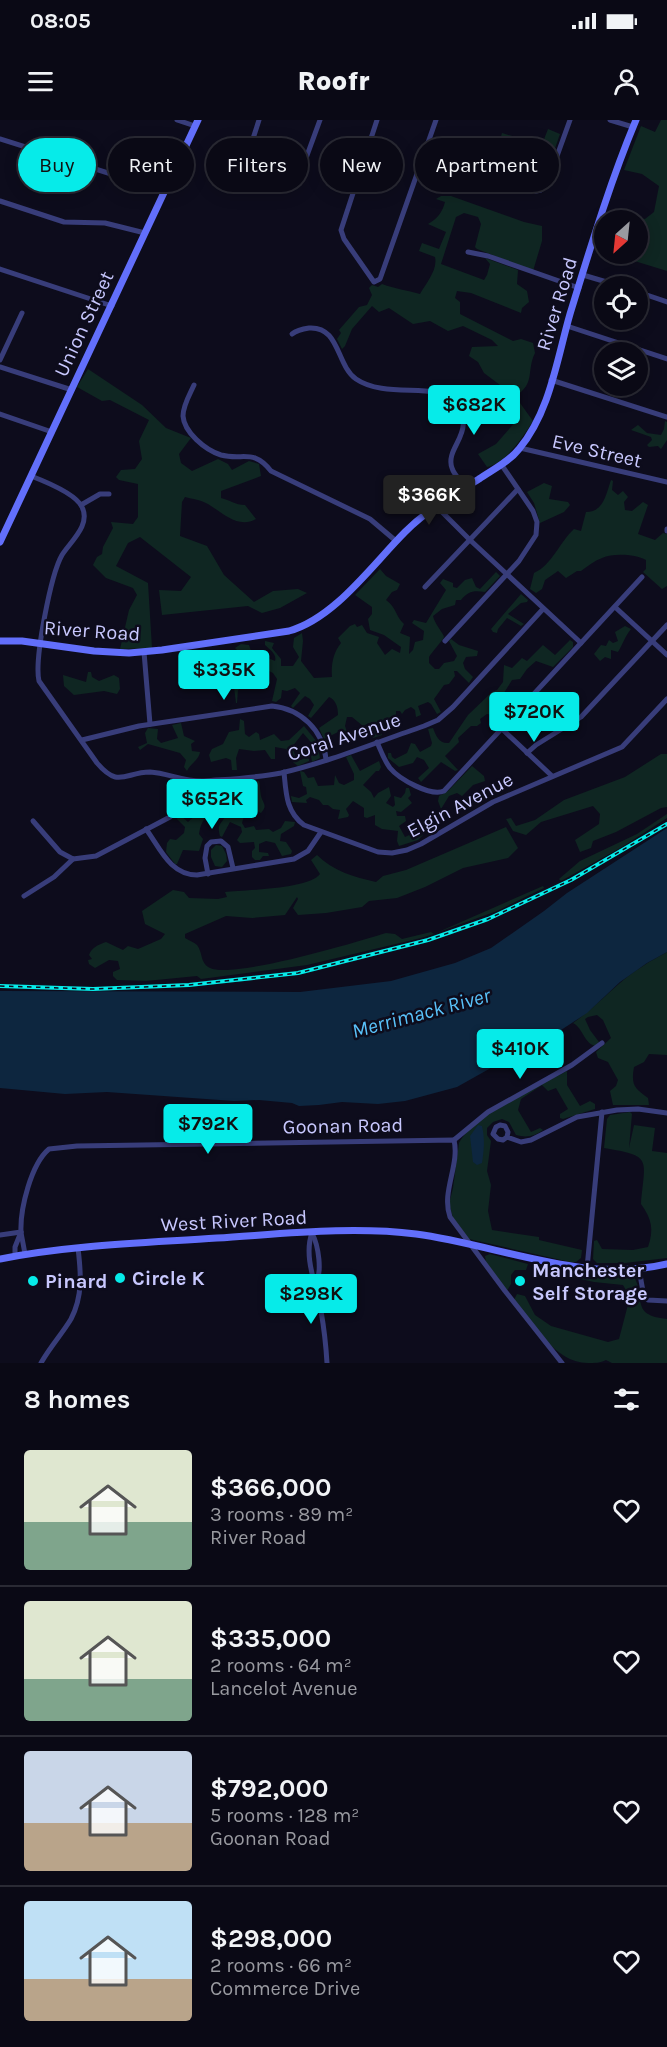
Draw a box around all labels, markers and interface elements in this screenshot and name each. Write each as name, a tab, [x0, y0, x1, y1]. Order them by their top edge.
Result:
text: 08:05	[30, 8, 91, 34]
icon: menu	[24, 65, 57, 98]
text: Roofr	[297, 65, 370, 97]
icon: person	[610, 65, 643, 98]
chip: Buy	[18, 138, 96, 192]
chip: Rent	[108, 138, 194, 192]
chip: Filters	[206, 138, 308, 192]
chip: New	[320, 138, 403, 192]
chip: Apartment	[415, 138, 559, 192]
north arrow	[594, 210, 648, 264]
map controls	[594, 210, 648, 396]
street label: River Road	[532, 254, 582, 354]
street label: Union Street	[50, 267, 119, 380]
button: locate	[594, 276, 648, 330]
button: layers	[594, 342, 648, 396]
pin: $682K	[432, 385, 516, 436]
text: $682K	[442, 393, 506, 416]
street label: Eve Street	[550, 430, 644, 473]
pin: $366K	[387, 475, 471, 526]
text: $366K	[397, 483, 461, 506]
street label: River Road	[43, 616, 141, 646]
pin: $335K	[182, 650, 266, 701]
text: $335K	[192, 658, 256, 681]
pin: $720K	[492, 692, 576, 743]
text: $720K	[503, 700, 565, 723]
street label: Coral Avenue	[285, 708, 403, 766]
street label: Elgin Avenue	[403, 767, 517, 843]
pin: $652K	[170, 779, 254, 830]
text: $652K	[181, 787, 243, 810]
water label: Merrimack River	[349, 983, 494, 1043]
pin: $410K	[478, 1029, 562, 1080]
text: $410K	[491, 1037, 549, 1060]
pin: $792K	[166, 1104, 250, 1155]
text: $792K	[177, 1112, 239, 1135]
street label: Goonan Road	[282, 1113, 404, 1139]
street label: West River Road	[160, 1206, 308, 1236]
place label: Manchester Self Storage	[532, 1259, 648, 1305]
place label: Circle K	[132, 1267, 205, 1290]
place label: Pinard	[45, 1270, 107, 1293]
marker: Circle K	[113, 1271, 127, 1285]
marker: Pinard	[26, 1274, 40, 1288]
pin: $298K	[269, 1274, 353, 1325]
marker: Manchester Self Storage	[513, 1274, 527, 1288]
text: $298K	[279, 1282, 343, 1305]
icon: filters	[610, 1383, 643, 1416]
text: 8 homes	[24, 1384, 130, 1415]
text: $366,000	[210, 1472, 332, 1503]
icon: home	[72, 1474, 144, 1546]
icon: heart	[610, 1494, 643, 1527]
text: 3 rooms · 89 m²	[210, 1503, 353, 1526]
text: River Road	[210, 1526, 307, 1549]
text: $335,000	[210, 1623, 331, 1654]
icon: home	[72, 1625, 144, 1697]
icon: heart	[610, 1645, 643, 1678]
text: 2 rooms · 64 m²	[210, 1654, 352, 1677]
text: Lancelot Avenue	[210, 1677, 358, 1700]
text: $792,000	[210, 1773, 328, 1804]
icon: home	[72, 1775, 144, 1847]
icon: heart	[610, 1795, 643, 1828]
text: 5 rooms · 128 m²	[210, 1804, 359, 1827]
text: Goonan Road	[210, 1827, 331, 1850]
text: $298,000	[210, 1923, 332, 1954]
icon: home	[72, 1925, 144, 1997]
icon: heart	[610, 1945, 643, 1978]
text: 2 rooms · 66 m²	[210, 1954, 352, 1977]
text: Commerce Drive	[210, 1977, 360, 2000]

